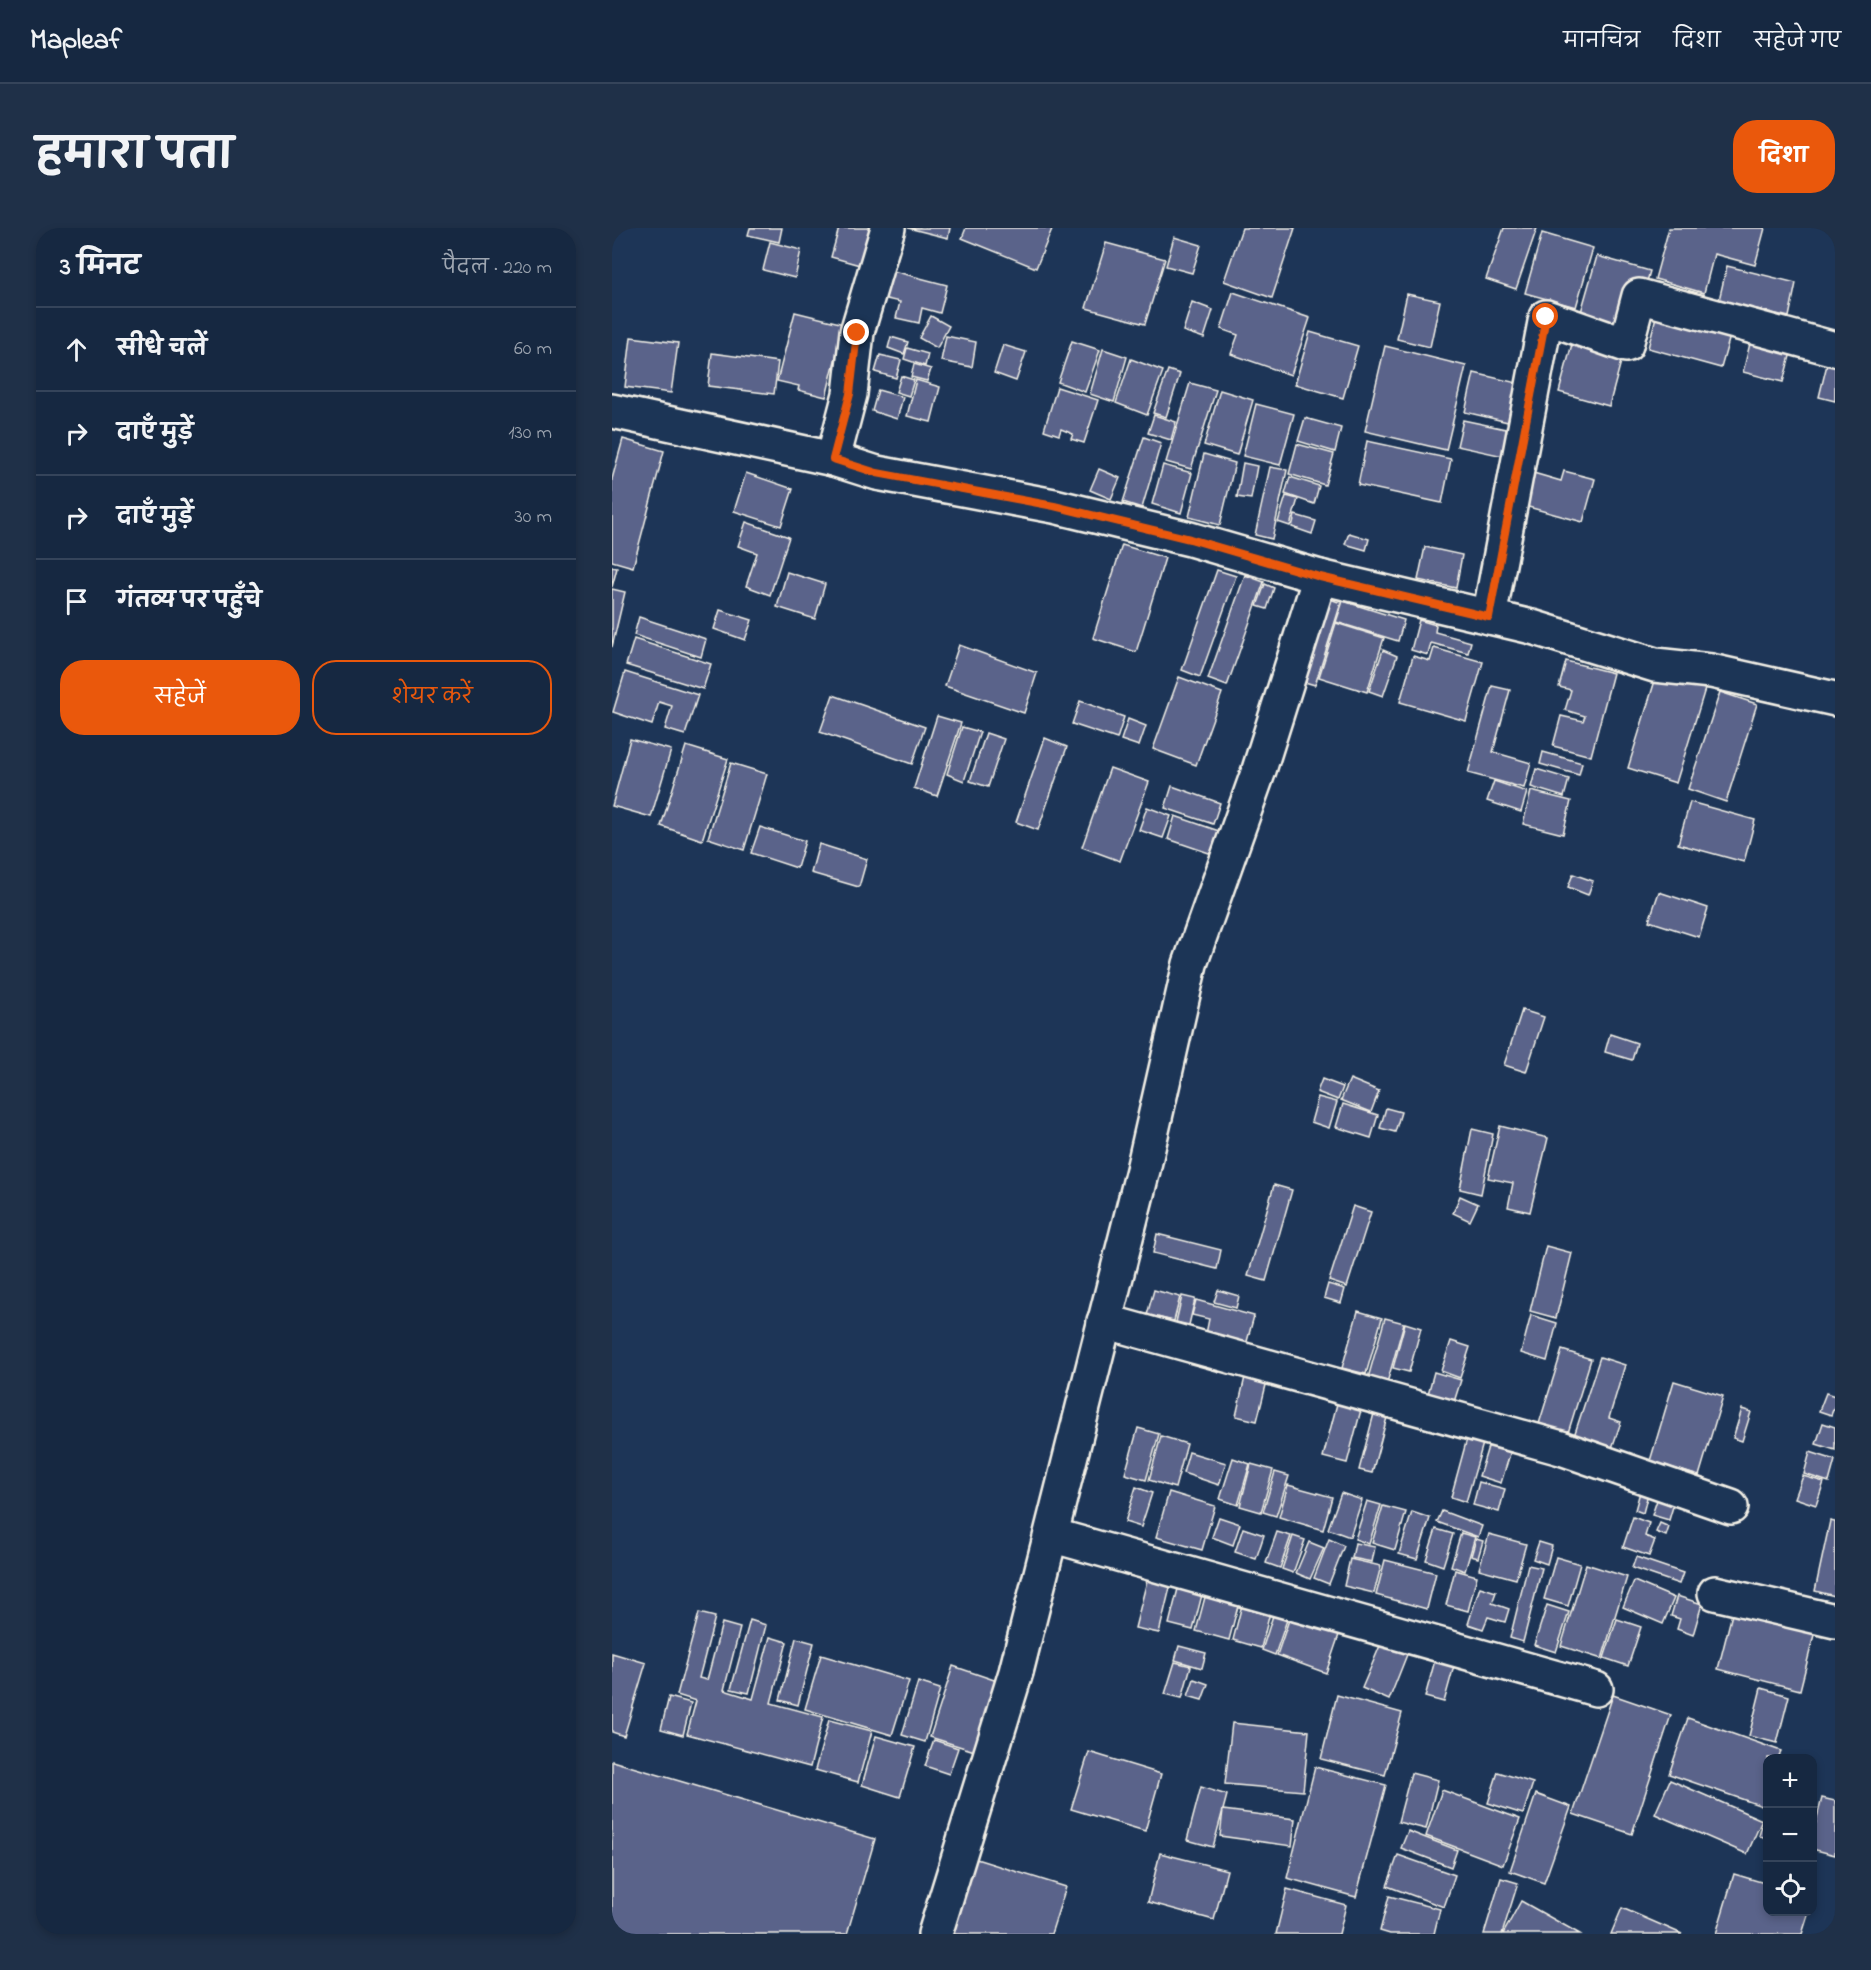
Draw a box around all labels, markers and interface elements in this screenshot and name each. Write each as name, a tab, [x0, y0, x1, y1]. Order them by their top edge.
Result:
text: Mapleaf	[30, 21, 122, 62]
text: मानचित्र	[1563, 27, 1640, 57]
text: दिशा	[1673, 27, 1721, 57]
text: सहेजे गए	[1754, 27, 1841, 57]
button: दिशा	[1733, 120, 1835, 193]
text: हमारा पता	[36, 126, 233, 187]
text: 3 मिनट	[60, 249, 140, 287]
text: पैदल · 220 m	[442, 254, 552, 283]
route start	[1532, 303, 1558, 329]
route end	[843, 319, 869, 345]
icon: ahead	[60, 333, 93, 366]
text: सीधे चलें	[117, 334, 207, 366]
text: 60 m	[514, 335, 552, 364]
icon: right	[60, 417, 93, 450]
text: दाएँ मुड़ें	[117, 418, 193, 450]
text: 130 m	[508, 419, 552, 448]
icon: right	[60, 501, 93, 534]
text: दाएँ मुड़ें	[117, 502, 193, 534]
text: 30 m	[515, 503, 552, 532]
icon: arrive	[60, 585, 93, 618]
text: गंतव्य पर पहुँचे	[117, 586, 262, 618]
button: सहेजें	[60, 660, 300, 735]
button: शेयर करें	[312, 660, 552, 735]
map controls	[1763, 1754, 1817, 1916]
button: +	[1763, 1754, 1817, 1808]
button: −	[1763, 1808, 1817, 1862]
button: locate	[1763, 1862, 1817, 1916]

